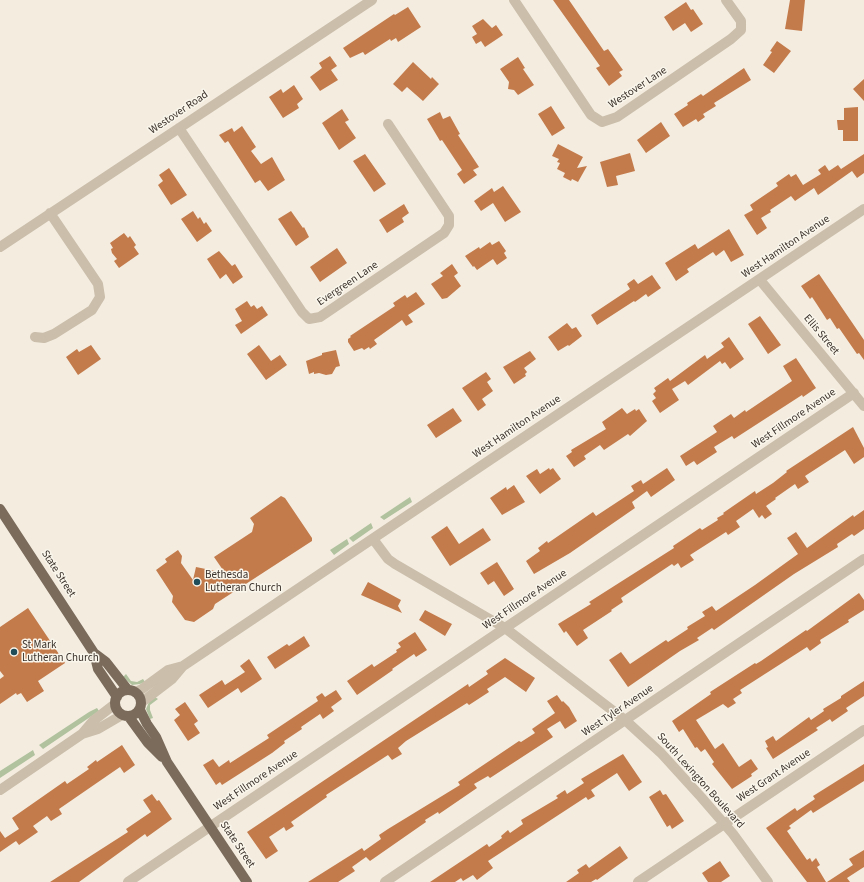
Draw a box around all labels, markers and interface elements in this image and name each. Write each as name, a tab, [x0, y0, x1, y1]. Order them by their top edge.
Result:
street label: Westover Lane	[606, 64, 670, 112]
street label: Westover Road	[147, 88, 211, 138]
street label: West Hamilton Avenue	[739, 213, 833, 281]
street label: Evergreen Lane	[315, 259, 381, 309]
street label: Ellis Street	[800, 312, 842, 358]
street label: West Fillmore Avenue	[749, 386, 839, 452]
street label: West Hamilton Avenue	[470, 393, 564, 461]
street label: State Street	[38, 548, 78, 600]
street label: West Fillmore Avenue	[480, 567, 570, 633]
place label: Bethesda Lutheran Church	[205, 569, 282, 595]
marker: Bethesda Lutheran Church	[192, 577, 202, 587]
place label: St Mark Lutheran Church	[22, 639, 99, 665]
marker: St Mark Lutheran Church	[9, 647, 19, 657]
street label: West Tyler Avenue	[580, 682, 656, 740]
street label: South Lexington Boulevard	[654, 730, 746, 832]
street label: West Grant Avenue	[735, 746, 813, 806]
street label: West Fillmore Avenue	[211, 748, 301, 814]
street label: State Street	[217, 819, 257, 871]

